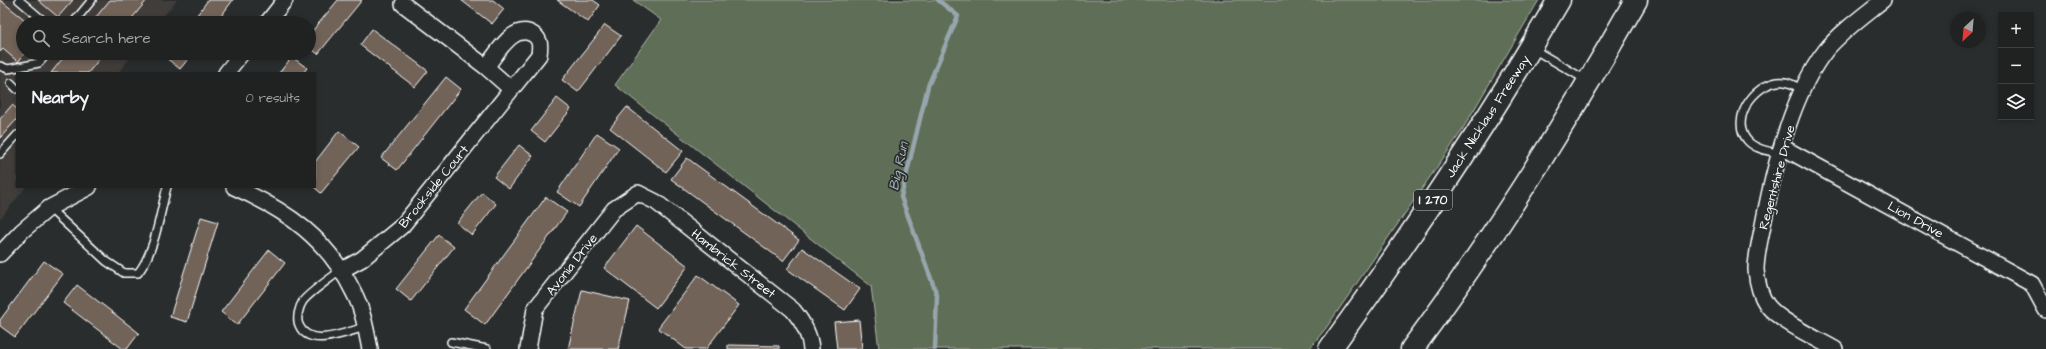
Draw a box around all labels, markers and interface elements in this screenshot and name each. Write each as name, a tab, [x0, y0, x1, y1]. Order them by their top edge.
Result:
north arrow	[1950, 12, 1986, 48]
map controls	[1998, 12, 2034, 120]
button: +	[1998, 12, 2034, 48]
search box	[16, 16, 316, 60]
icon: search	[30, 27, 52, 49]
text: Search here	[62, 28, 151, 49]
button: −	[1998, 48, 2034, 84]
street label: Jack Nicklaus Freeway	[1441, 52, 1535, 182]
button: layers	[1998, 84, 2034, 120]
text: Nearby	[32, 86, 89, 110]
text: 0 results	[245, 89, 300, 107]
street label: Regentshire Drive	[1754, 123, 1801, 232]
water label: Big Run	[884, 139, 914, 192]
street label: Brookside Court	[395, 141, 473, 232]
road number: I 270	[1414, 190, 1452, 210]
street label: Lion Drive	[1884, 197, 1947, 243]
street label: Hambrick Street	[687, 225, 780, 303]
street label: Avonia Drive	[542, 230, 602, 299]

